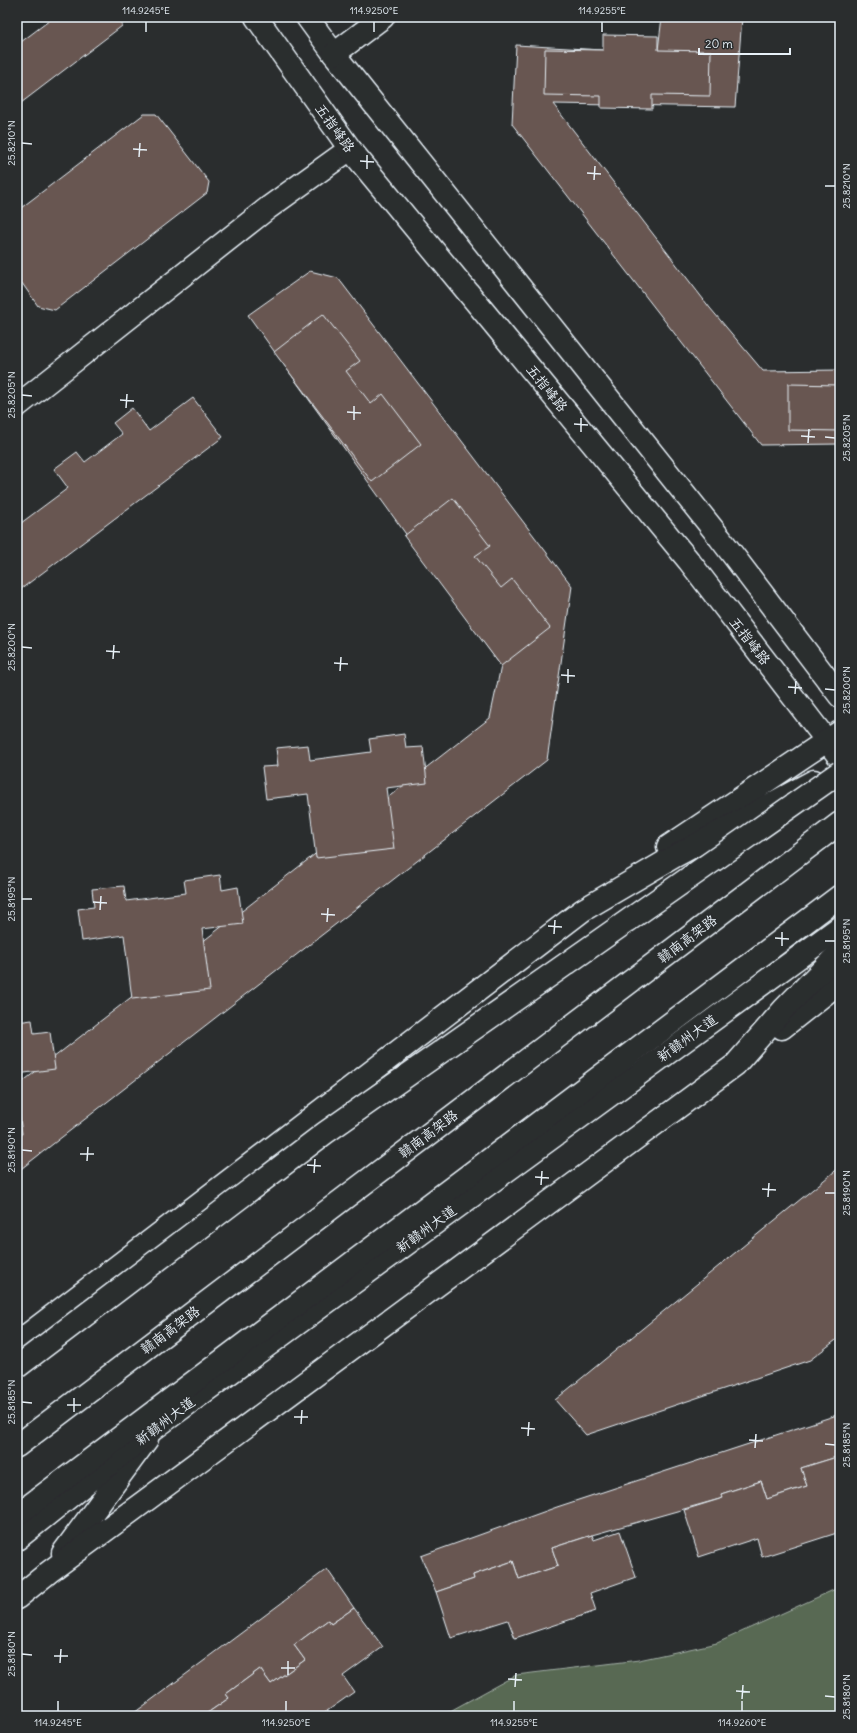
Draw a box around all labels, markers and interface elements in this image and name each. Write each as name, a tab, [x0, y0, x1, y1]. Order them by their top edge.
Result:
text: 114.9245°E	[122, 4, 170, 17]
text: 114.9250°E	[350, 4, 398, 17]
text: 114.9255°E	[578, 4, 626, 17]
scale bar	[699, 30, 790, 56]
text: 20 m	[705, 36, 733, 51]
street label: 五指峰路	[311, 100, 359, 156]
text: 25.8210°N	[5, 120, 18, 166]
text: 25.8210°N	[840, 163, 853, 209]
street label: 五指峰路	[522, 361, 572, 415]
text: 25.8205°N	[5, 371, 18, 419]
text: 25.8205°N	[840, 414, 853, 462]
street label: 五指峰路	[726, 613, 774, 669]
text: 25.8200°N	[5, 623, 18, 671]
text: 25.8200°N	[840, 666, 853, 714]
text: 25.8195°N	[5, 877, 18, 921]
street label: 赣南高架路	[654, 911, 720, 967]
text: 25.8195°N	[840, 919, 853, 963]
street label: 新赣州大道	[653, 1010, 721, 1066]
street label: 赣南高架路	[395, 1106, 461, 1162]
text: 25.8190°N	[5, 1127, 18, 1173]
text: 25.8190°N	[840, 1170, 853, 1216]
street label: 新赣州大道	[392, 1201, 460, 1257]
street label: 赣南高架路	[137, 1302, 203, 1358]
text: 25.8185°N	[5, 1380, 18, 1424]
street label: 新赣州大道	[132, 1393, 198, 1449]
text: 25.8185°N	[840, 1423, 853, 1467]
text: 25.8180°N	[5, 1631, 18, 1677]
text: 25.8180°N	[840, 1674, 853, 1720]
text: 114.9245°E	[34, 1716, 82, 1729]
text: 114.9250°E	[262, 1716, 310, 1729]
text: 114.9255°E	[490, 1716, 538, 1729]
text: 114.9260°E	[718, 1716, 766, 1729]

